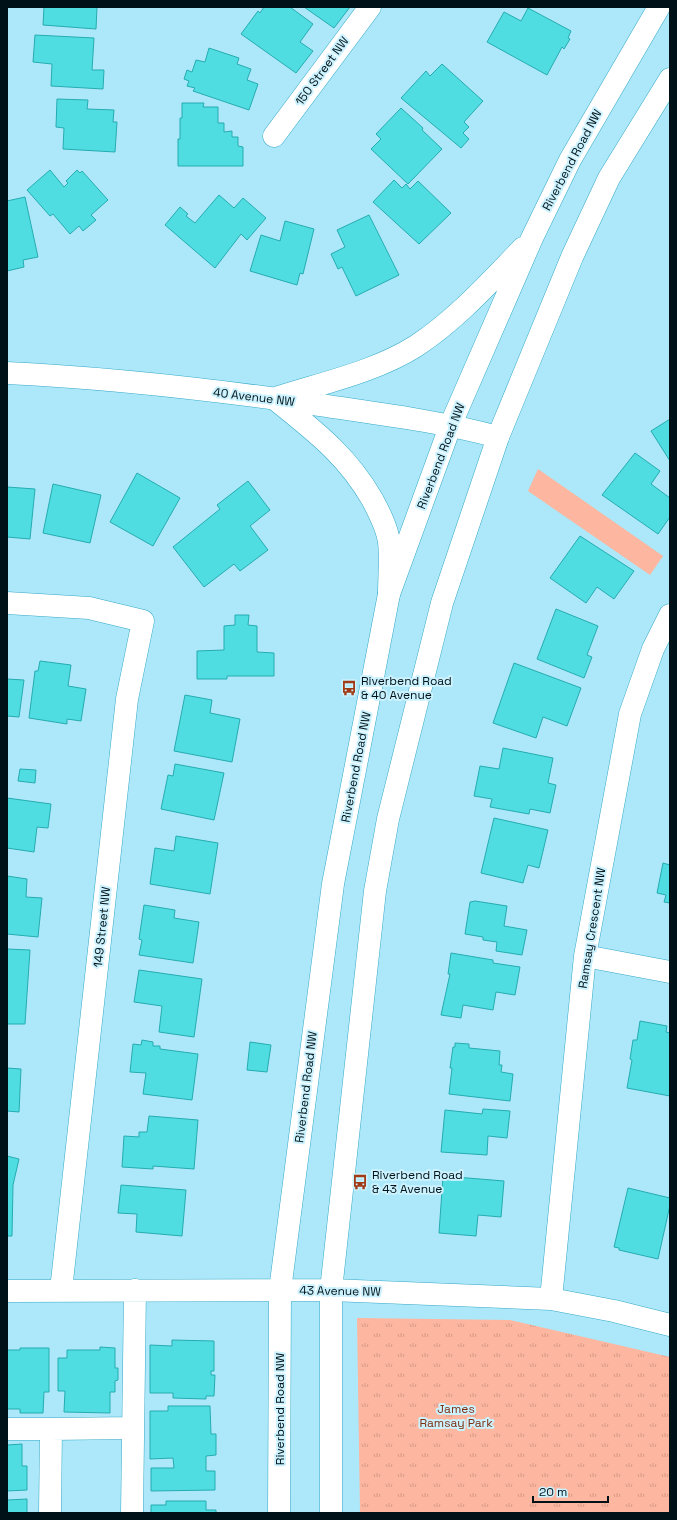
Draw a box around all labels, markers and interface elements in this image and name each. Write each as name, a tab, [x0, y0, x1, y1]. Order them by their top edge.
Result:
street label: 150 Street NW	[292, 33, 353, 109]
street label: Riverbend Road NW	[539, 106, 606, 213]
street label: 40 Avenue NW	[212, 384, 296, 410]
street label: Riverbend Road NW	[413, 400, 469, 511]
place label: Riverbend Road & 40 Avenue	[361, 673, 452, 703]
bus stop icon: Riverbend Road & 40 Avenue	[340, 679, 358, 697]
street label: Riverbend Road NW	[337, 710, 375, 824]
street label: Ramsay Crescent NW	[575, 866, 610, 990]
street label: 149 Street NW	[90, 885, 114, 968]
street label: Riverbend Road NW	[291, 1030, 321, 1144]
place label: Riverbend Road & 43 Avenue	[372, 1167, 463, 1197]
bus stop icon: Riverbend Road & 43 Avenue	[351, 1173, 369, 1191]
street label: 43 Avenue NW	[299, 1282, 381, 1300]
street label: Riverbend Road NW	[272, 1352, 288, 1465]
park label: James Ramsay Park	[419, 1401, 493, 1431]
scale bar	[533, 1478, 608, 1504]
text: 20 m	[539, 1484, 567, 1500]

